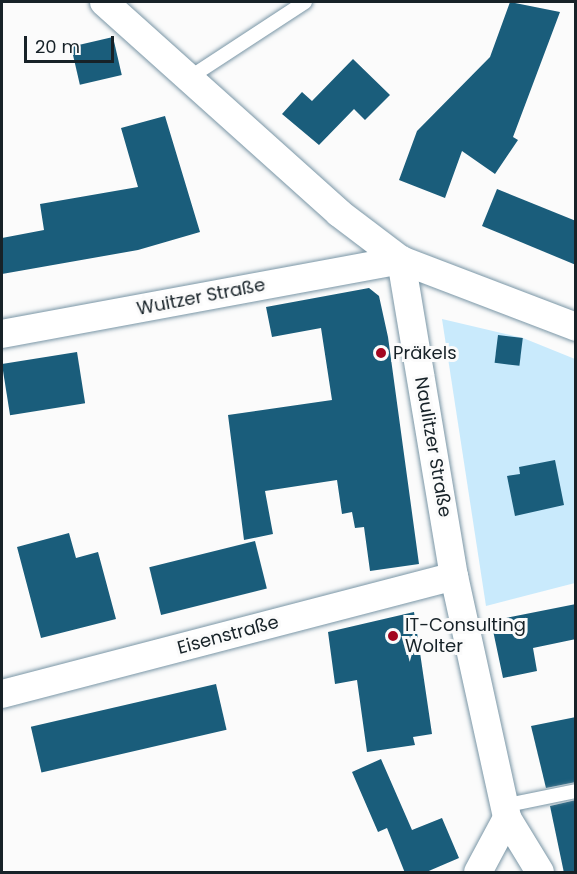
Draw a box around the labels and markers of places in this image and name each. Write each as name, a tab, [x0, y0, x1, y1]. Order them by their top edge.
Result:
place label: Präkels	[393, 342, 457, 364]
marker: Präkels	[374, 346, 388, 360]
place label: IT-Consulting Wolter	[405, 615, 526, 658]
marker: IT-Consulting Wolter	[386, 629, 400, 643]

